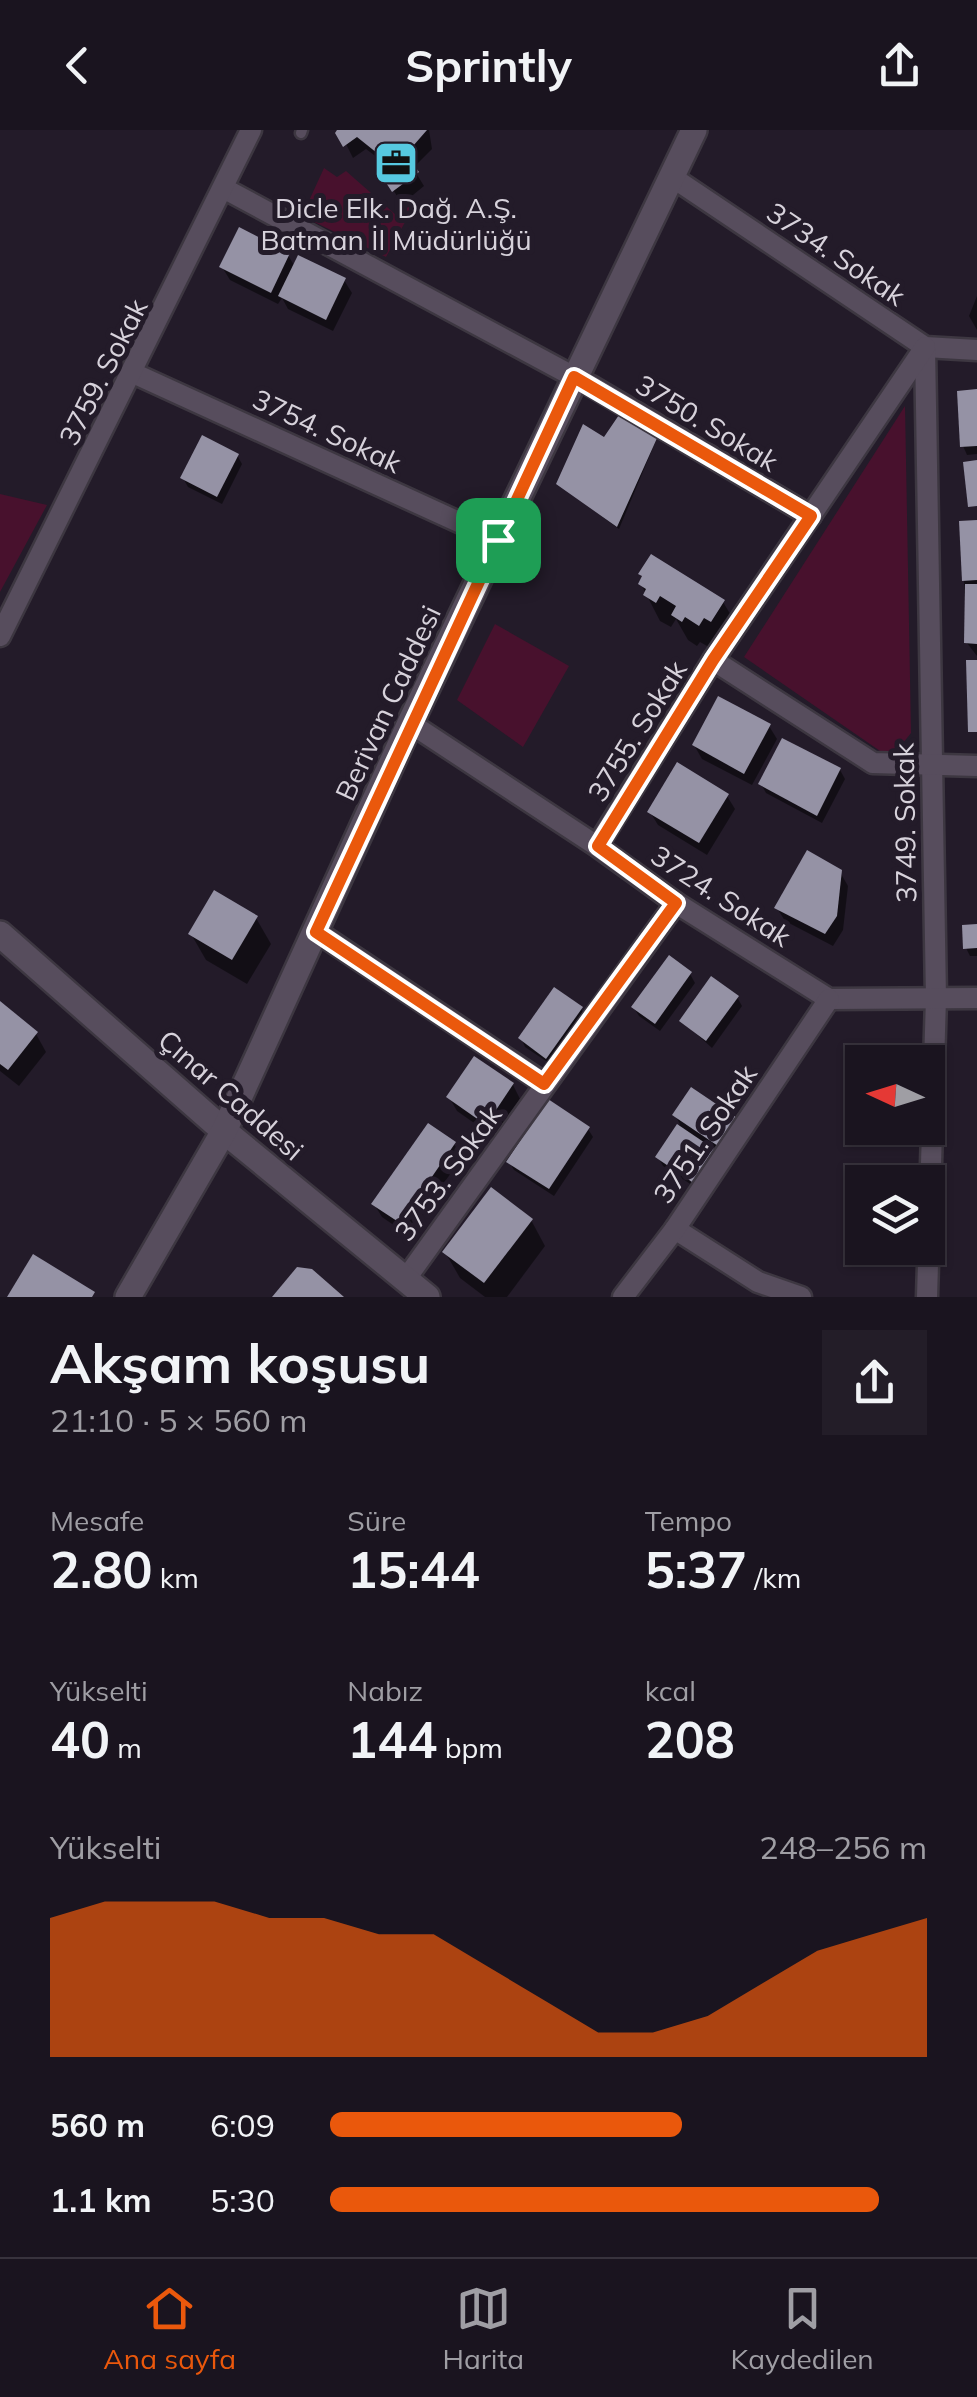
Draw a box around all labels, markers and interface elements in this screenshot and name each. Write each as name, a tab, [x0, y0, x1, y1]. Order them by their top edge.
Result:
text: Sprintly	[405, 37, 572, 93]
icon: back	[50, 38, 105, 93]
icon: share	[872, 38, 927, 93]
office icon: Dicle Elk. Dağ. A.Ş. Batman İl Müdürlüğü	[373, 140, 419, 186]
place label: Dicle Elk. Dağ. A.Ş. Batman İl Müdürlüğü	[260, 190, 532, 257]
street label: 3734. Sokak	[760, 194, 913, 313]
street label: 3759. Sokak	[51, 292, 155, 451]
street label: 3750. Sokak	[630, 366, 785, 479]
street label: 3754. Sokak	[247, 381, 408, 480]
pin	[456, 498, 541, 583]
icon: arrive	[471, 513, 526, 568]
street label: Berivan Caddesi	[327, 600, 448, 806]
street label: 3755. Sokak	[579, 653, 694, 808]
street label: 3749. Sokak	[886, 742, 923, 903]
street label: 3724. Sokak	[645, 837, 798, 954]
street label: Çınar Caddesi	[151, 1022, 311, 1167]
north arrow	[845, 1045, 945, 1145]
map controls	[845, 1045, 945, 1265]
street label: 3751. Sokak	[645, 1057, 764, 1210]
street label: 3753. Sokak	[386, 1097, 509, 1248]
button: layers	[845, 1165, 945, 1265]
text: Akşam koşusu	[50, 1328, 430, 1397]
button: share	[822, 1330, 927, 1435]
text: 21:10 · 5 × 560 m	[50, 1400, 307, 1440]
text: Mesafe	[50, 1503, 144, 1538]
text: Süre	[347, 1503, 406, 1538]
text: Tempo	[645, 1503, 732, 1538]
text: 2.80	[50, 1538, 152, 1601]
text: 15:44	[347, 1538, 480, 1601]
text: 5:37	[645, 1538, 747, 1601]
text: km	[152, 1560, 199, 1595]
text: /km	[747, 1560, 801, 1595]
text: Yükselti	[50, 1673, 148, 1708]
text: Nabız	[347, 1673, 423, 1708]
text: kcal	[645, 1673, 696, 1708]
text: 40	[50, 1708, 110, 1771]
text: 144	[347, 1708, 437, 1771]
text: 208	[645, 1708, 735, 1771]
text: m	[110, 1730, 142, 1765]
text: bpm	[437, 1730, 503, 1765]
text: Yükselti	[50, 1827, 161, 1867]
text: 248–256 m	[759, 1827, 927, 1867]
text: 560 m	[50, 2105, 145, 2145]
text: 6:09	[210, 2105, 275, 2145]
text: 1.1 km	[50, 2180, 152, 2220]
text: 5:30	[210, 2180, 275, 2220]
tab: Ana sayfa	[103, 2281, 236, 2376]
tab: Harita	[442, 2281, 524, 2376]
tab: Kaydedilen	[731, 2281, 874, 2376]

